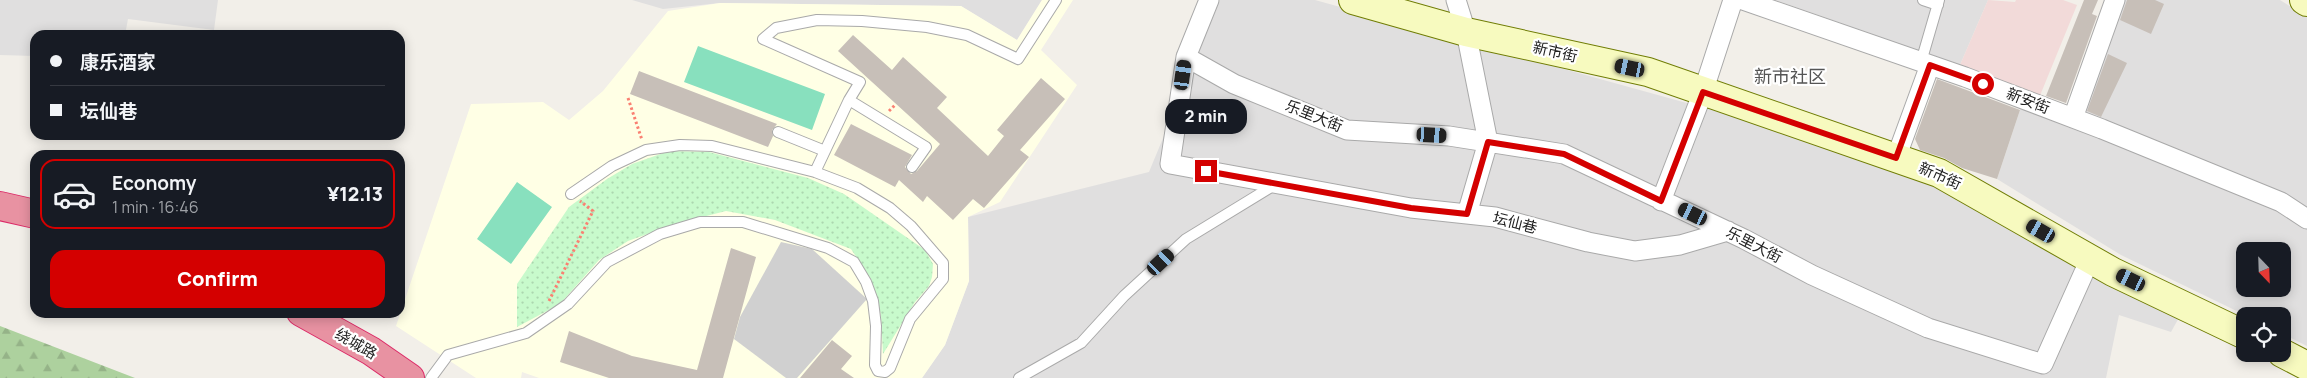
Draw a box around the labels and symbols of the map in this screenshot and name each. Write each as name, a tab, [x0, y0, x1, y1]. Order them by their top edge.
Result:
street label: 新市街	[1531, 36, 1579, 67]
car	[1613, 58, 1646, 78]
car	[1173, 59, 1192, 91]
district label: 新市社区	[1754, 64, 1826, 88]
route start	[1972, 73, 1994, 95]
street label: 新安街	[2003, 83, 2053, 118]
street label: 乐里大街	[1282, 95, 1346, 137]
callout: 2 min	[1165, 99, 1247, 134]
car	[1416, 127, 1447, 143]
street label: 新市街	[1915, 157, 1965, 194]
route end	[1195, 160, 1217, 182]
car	[1676, 201, 1709, 227]
street label: 坛仙巷	[1491, 207, 1540, 238]
car	[2024, 217, 2057, 245]
street label: 乐里大街	[1723, 222, 1786, 268]
north arrow	[2236, 242, 2291, 298]
car	[1144, 246, 1177, 278]
car	[2114, 267, 2147, 293]
street label: 绕城路	[332, 323, 381, 364]

